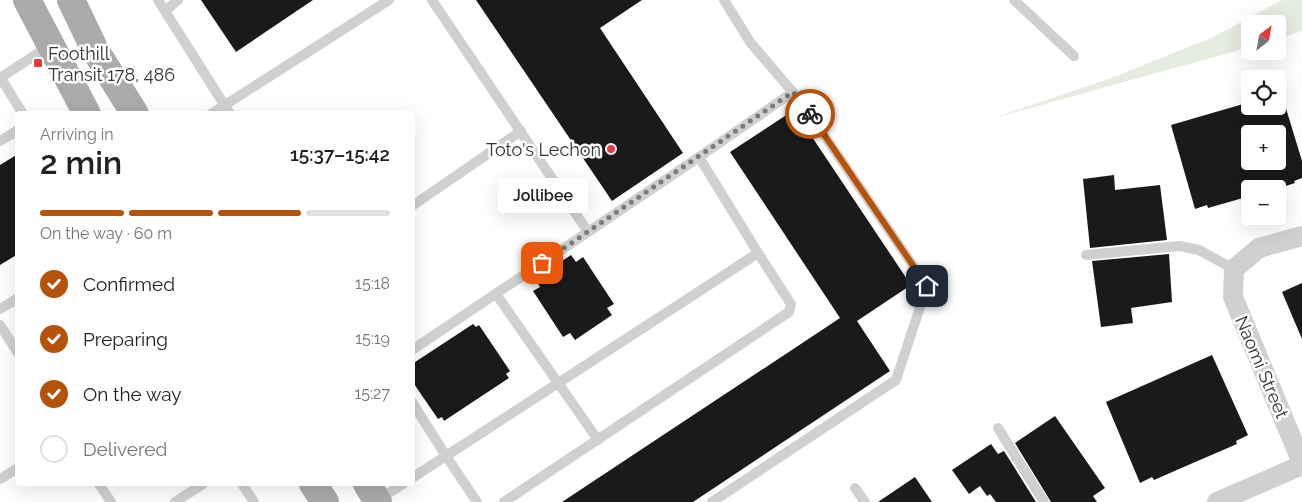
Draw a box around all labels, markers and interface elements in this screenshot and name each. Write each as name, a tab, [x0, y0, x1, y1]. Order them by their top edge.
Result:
north arrow	[1241, 15, 1286, 60]
map controls	[1241, 15, 1286, 225]
place label: Foothill Transit 178, 486	[48, 43, 175, 85]
marker: Foothill Transit 178, 486	[32, 57, 44, 69]
button: locate	[1241, 70, 1286, 115]
courier	[785, 89, 835, 139]
icon: bike	[796, 100, 824, 128]
text: Arriving in	[40, 125, 114, 144]
button: +	[1241, 125, 1286, 170]
place label: Toto's Lechon	[486, 139, 601, 160]
text: 15:37–15:42	[290, 143, 390, 165]
marker: Toto's Lechon	[605, 143, 617, 155]
text: 2 min	[40, 144, 122, 181]
callout: Jollibee	[497, 178, 587, 213]
button: −	[1241, 180, 1286, 225]
text: Jollibee	[513, 186, 573, 205]
text: On the way · 60 m	[40, 224, 172, 243]
pin	[521, 242, 563, 284]
icon: bag	[528, 249, 556, 277]
pin	[906, 265, 948, 307]
icon: check	[40, 270, 68, 298]
icon: home	[913, 272, 941, 300]
text: Confirmed	[83, 273, 175, 295]
text: 15:18	[355, 274, 390, 293]
street label: Naomi Street	[1231, 313, 1293, 421]
icon: check	[40, 325, 68, 353]
text: Preparing	[83, 328, 168, 350]
text: 15:19	[355, 329, 390, 348]
icon: check	[40, 380, 68, 408]
text: On the way	[83, 383, 182, 405]
text: 15:27	[355, 384, 390, 403]
text: Delivered	[83, 438, 167, 460]

